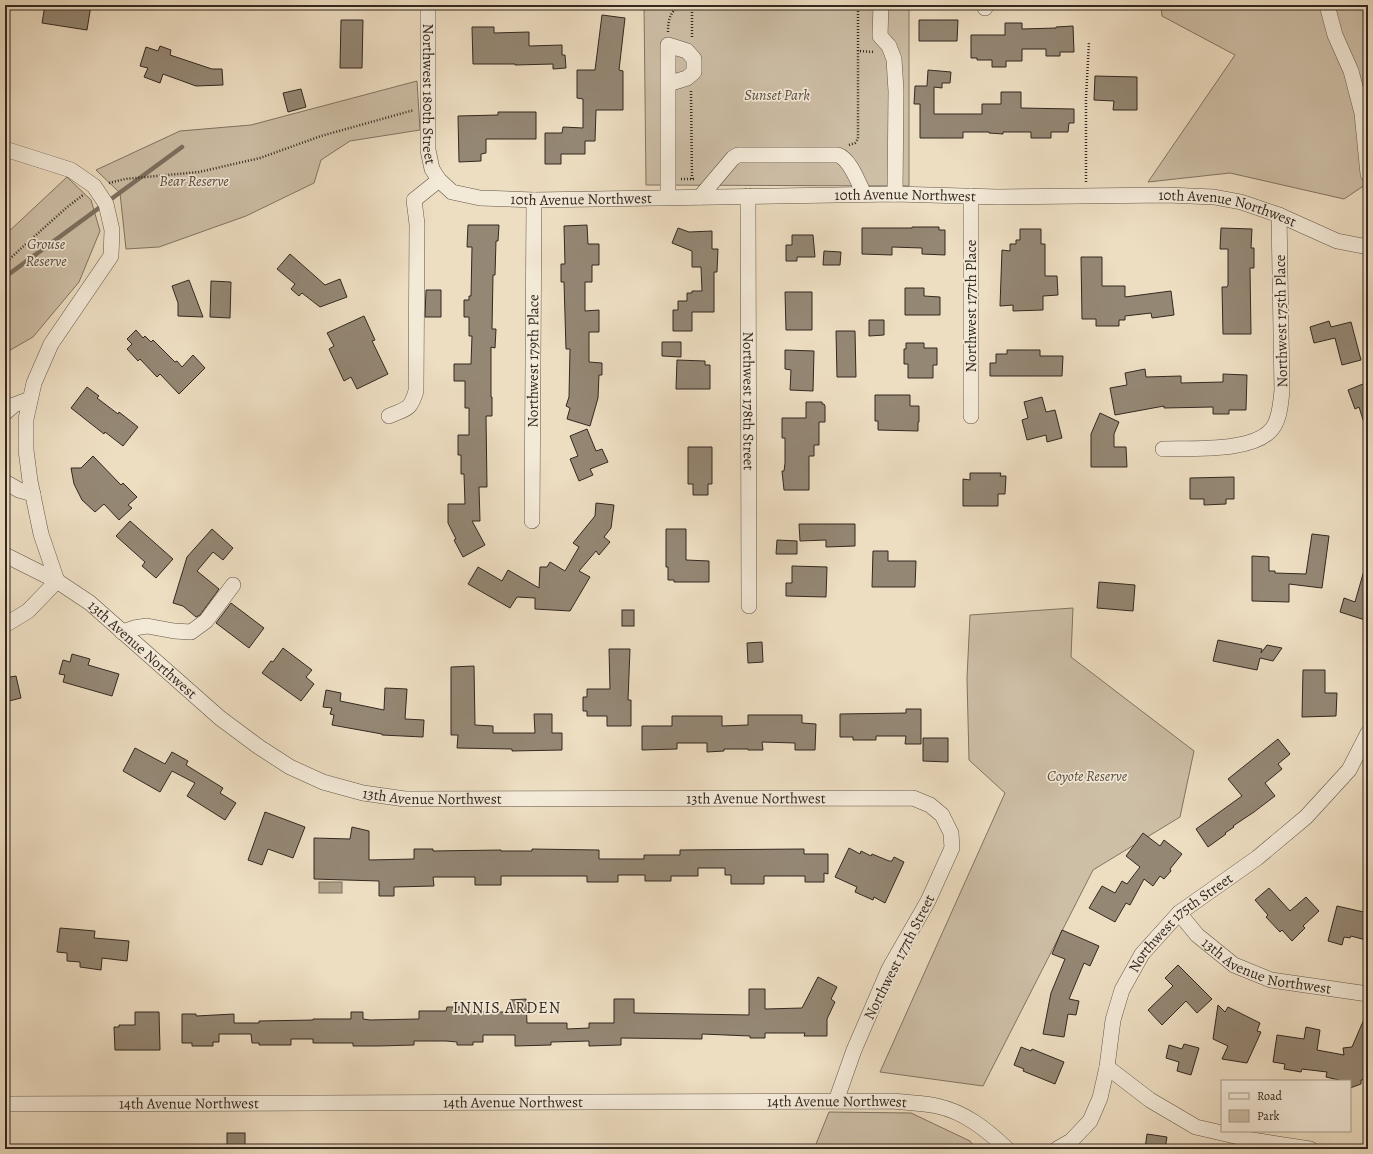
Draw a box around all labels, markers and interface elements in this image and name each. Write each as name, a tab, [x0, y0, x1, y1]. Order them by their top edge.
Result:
street label: Northwest 180th Street	[418, 24, 441, 166]
park label: Sunset Park	[744, 85, 810, 105]
park label: Bear Reserve	[159, 171, 229, 191]
street label: 10th Avenue Northwest	[834, 184, 976, 206]
street label: 10th Avenue Northwest	[1158, 185, 1300, 232]
street label: 10th Avenue Northwest	[510, 188, 652, 210]
park label: Grouse Reserve	[25, 234, 67, 271]
street label: Northwest 177th Place	[961, 239, 981, 372]
street label: Northwest 175th Place	[1270, 254, 1292, 388]
street label: Northwest 179th Place	[523, 294, 543, 428]
street label: Northwest 178th Street	[738, 331, 759, 471]
street label: 13th Avenue Northwest	[84, 596, 202, 703]
park label: Coyote Reserve	[1047, 766, 1128, 786]
street label: 13th Avenue Northwest	[361, 783, 502, 809]
street label: 13th Avenue Northwest	[686, 788, 826, 808]
street label: Northwest 175th Street	[1124, 868, 1237, 976]
street label: Northwest 177th Street	[859, 891, 939, 1023]
street label: 13th Avenue Northwest	[1198, 933, 1333, 999]
district label: INNIS ARDEN	[453, 997, 561, 1019]
legend	[1221, 1080, 1351, 1132]
text: Road	[1257, 1088, 1283, 1104]
street label: 14th Avenue Northwest	[767, 1091, 908, 1112]
street label: 14th Avenue Northwest	[443, 1092, 583, 1113]
street label: 14th Avenue Northwest	[119, 1093, 259, 1114]
text: Park	[1257, 1108, 1280, 1124]

